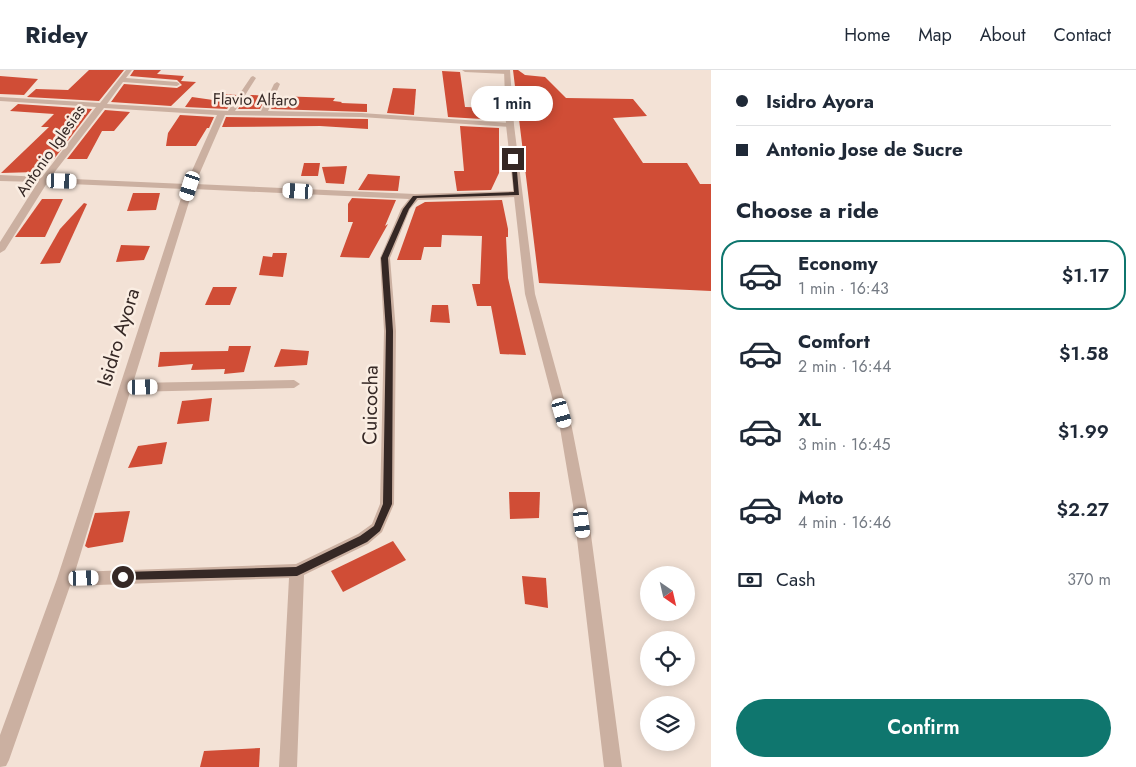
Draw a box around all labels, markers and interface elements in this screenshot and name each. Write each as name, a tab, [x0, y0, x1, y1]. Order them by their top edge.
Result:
text: Ridey	[25, 17, 88, 52]
text: Home	[844, 22, 890, 48]
text: Map	[918, 22, 952, 48]
text: About	[980, 22, 1025, 48]
text: Contact	[1053, 22, 1111, 48]
street label: Flavio Alfaro	[213, 87, 298, 112]
callout: 1 min	[472, 87, 554, 122]
text: Isidro Ayora	[766, 88, 874, 115]
text: 1 min	[493, 92, 531, 115]
street label: Antonio Iglesias	[10, 100, 91, 201]
text: Antonio Jose de Sucre	[766, 136, 963, 163]
route end	[502, 148, 524, 170]
car	[178, 169, 201, 203]
car	[46, 173, 77, 189]
car	[282, 183, 313, 199]
text: Choose a ride	[736, 194, 879, 226]
text: Economy	[798, 250, 878, 277]
icon: car	[738, 253, 783, 298]
text: $1.17	[1062, 262, 1109, 289]
text: 1 min · 16:43	[798, 277, 889, 300]
street label: Isidro Ayora	[90, 285, 147, 390]
text: Comfort	[798, 328, 870, 355]
icon: car	[738, 331, 783, 376]
text: $1.58	[1059, 340, 1109, 367]
text: 2 min · 16:44	[798, 355, 891, 378]
street label: Cuicocha	[355, 365, 386, 445]
car	[127, 379, 158, 395]
car	[550, 397, 573, 429]
text: XL	[798, 406, 821, 433]
icon: car	[738, 409, 783, 454]
text: $1.99	[1058, 418, 1109, 445]
text: 3 min · 16:45	[798, 433, 891, 456]
text: Moto	[798, 484, 843, 511]
icon: car	[738, 487, 783, 532]
text: $2.27	[1057, 496, 1109, 523]
car	[572, 507, 591, 539]
text: 4 min · 16:46	[798, 511, 891, 534]
route start	[112, 566, 134, 588]
north arrow	[640, 566, 695, 621]
map controls	[640, 566, 695, 751]
icon: cash	[736, 566, 764, 594]
text: Cash	[776, 566, 816, 593]
text: 370 m	[1067, 568, 1111, 591]
car	[68, 570, 99, 586]
button: locate	[640, 631, 695, 686]
button: layers	[640, 696, 695, 751]
button: Confirm	[736, 699, 1111, 757]

